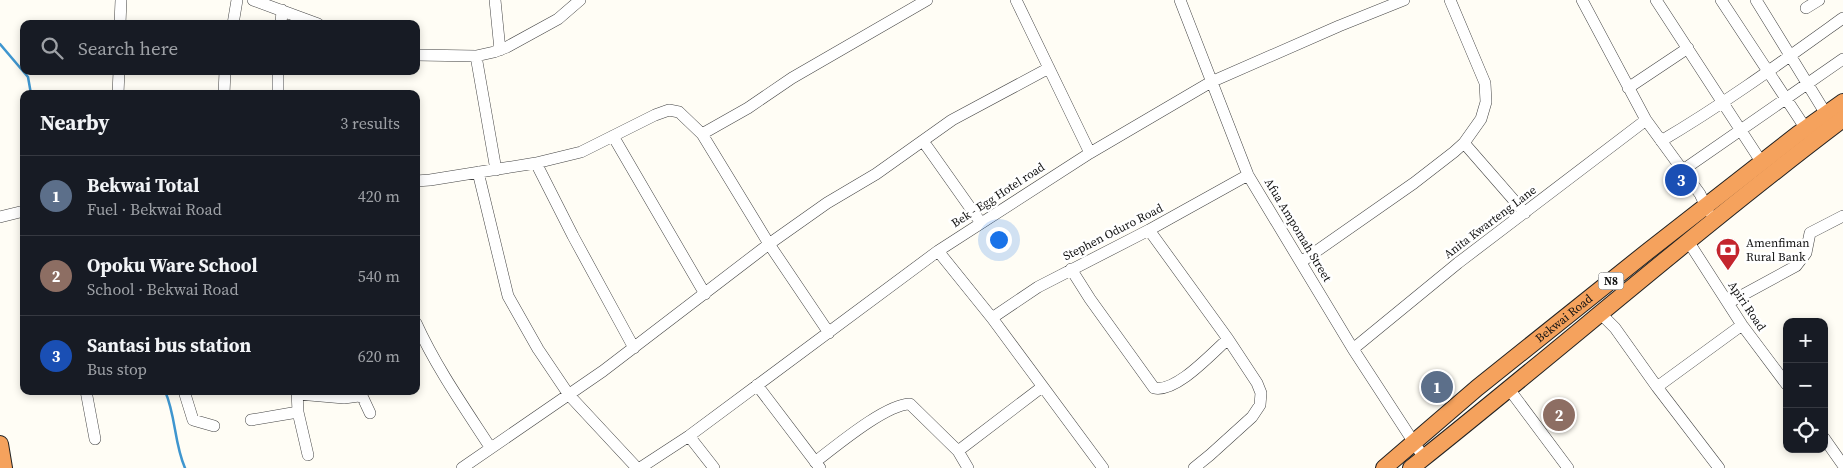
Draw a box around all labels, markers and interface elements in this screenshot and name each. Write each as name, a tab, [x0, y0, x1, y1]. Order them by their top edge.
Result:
search box	[20, 20, 420, 75]
icon: search	[38, 34, 66, 62]
text: Search here	[78, 35, 178, 61]
text: Nearby	[40, 108, 110, 137]
text: 3 results	[340, 112, 400, 134]
street label: Bek - Egg Hotel road	[948, 159, 1048, 231]
pin: 3	[1665, 161, 1697, 199]
text: Bekwai Total	[87, 172, 199, 198]
street label: Afua Ampomah Street	[1261, 175, 1335, 285]
street label: Anita Kwarteng Lane	[1440, 182, 1540, 262]
text: 1	[52, 185, 60, 207]
text: 420 m	[358, 185, 400, 207]
text: Fuel · Bekwai Road	[87, 198, 222, 220]
street label: Stephen Oduro Road	[1060, 200, 1166, 264]
your location	[986, 227, 1012, 253]
place label: Amenfiman Rural Bank	[1746, 235, 1810, 265]
bank icon: Amenfiman Rural Bank	[1715, 237, 1741, 271]
text: Opoku Ware School	[87, 252, 258, 278]
text: 2	[52, 265, 60, 287]
text: 540 m	[358, 265, 400, 287]
road number: N8	[1598, 272, 1624, 290]
text: School · Bekwai Road	[87, 278, 239, 300]
street label: Apiri Road	[1724, 278, 1770, 334]
street label: Bekwai Road	[1532, 291, 1596, 346]
map controls	[1783, 318, 1828, 453]
button: +	[1783, 318, 1828, 363]
text: Santasi bus station	[87, 332, 251, 358]
text: 3	[52, 345, 60, 367]
text: 620 m	[358, 345, 400, 367]
text: Bus stop	[87, 358, 147, 380]
button: −	[1783, 363, 1828, 408]
pin: 1	[1421, 368, 1453, 406]
pin: 2	[1543, 396, 1575, 434]
button: locate	[1783, 408, 1828, 453]

